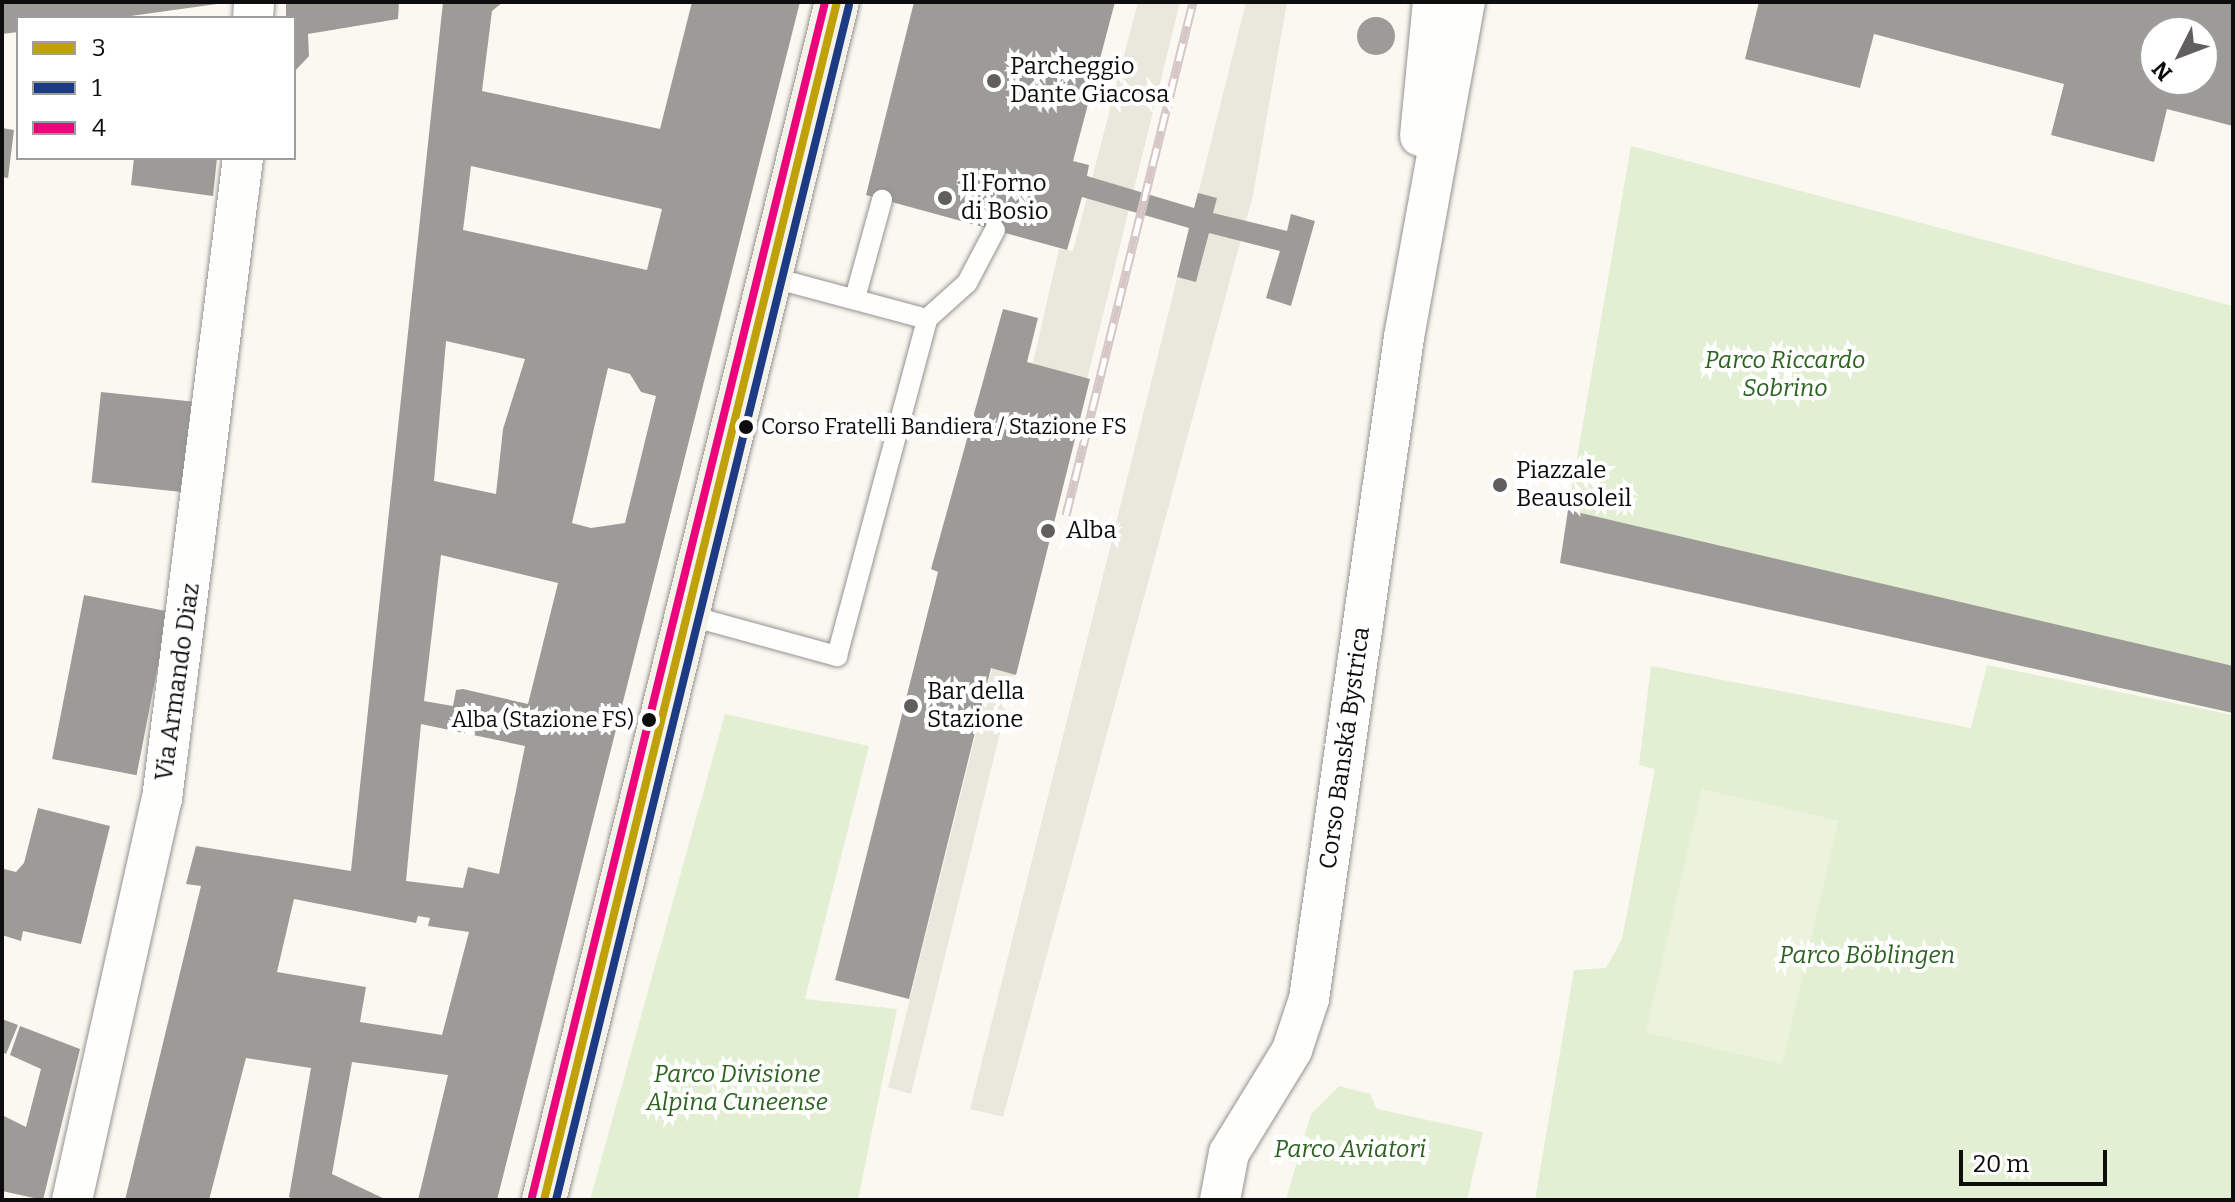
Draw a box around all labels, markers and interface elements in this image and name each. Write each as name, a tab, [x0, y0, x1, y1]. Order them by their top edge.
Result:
legend	[16, 16, 296, 160]
north arrow	[2139, 16, 2219, 96]
text: 3	[92, 34, 106, 62]
place label: Parcheggio Dante Giacosa	[1010, 53, 1169, 109]
text: N	[2147, 56, 2178, 86]
marker: Parcheggio Dante Giacosa	[985, 72, 1003, 90]
text: 1	[92, 74, 102, 102]
text: 4	[92, 114, 106, 142]
place label: Il Forno di Bosio	[961, 170, 1049, 226]
marker: Il Forno di Bosio	[936, 189, 954, 207]
park label: Parco Riccardo Sobrino	[1705, 347, 1865, 403]
place label: Corso Fratelli Bandiera / Stazione FS	[761, 414, 1127, 440]
marker: Corso Fratelli Bandiera / Stazione FS	[738, 419, 754, 435]
place label: Piazzale Beausoleil	[1516, 457, 1632, 513]
marker: Piazzale Beausoleil	[1491, 476, 1509, 494]
place label: Alba	[1066, 517, 1117, 545]
marker: Alba	[1037, 520, 1059, 542]
street label: Via Armando Diaz	[150, 581, 206, 783]
street label: Corso Banská Bystrica	[1314, 625, 1376, 871]
place label: Bar della Stazione	[927, 678, 1024, 734]
marker: Bar della Stazione	[902, 697, 920, 715]
place label: Alba (Stazione FS)	[451, 707, 634, 733]
marker: Alba (Stazione FS)	[641, 712, 657, 728]
park label: Parco Böblingen	[1779, 942, 1955, 970]
park label: Parco Divisione Alpina Cuneense	[646, 1061, 828, 1117]
scale bar	[1963, 1134, 2111, 1184]
park label: Parco Aviatori	[1274, 1136, 1426, 1164]
text: 20 m	[1973, 1150, 2029, 1178]

